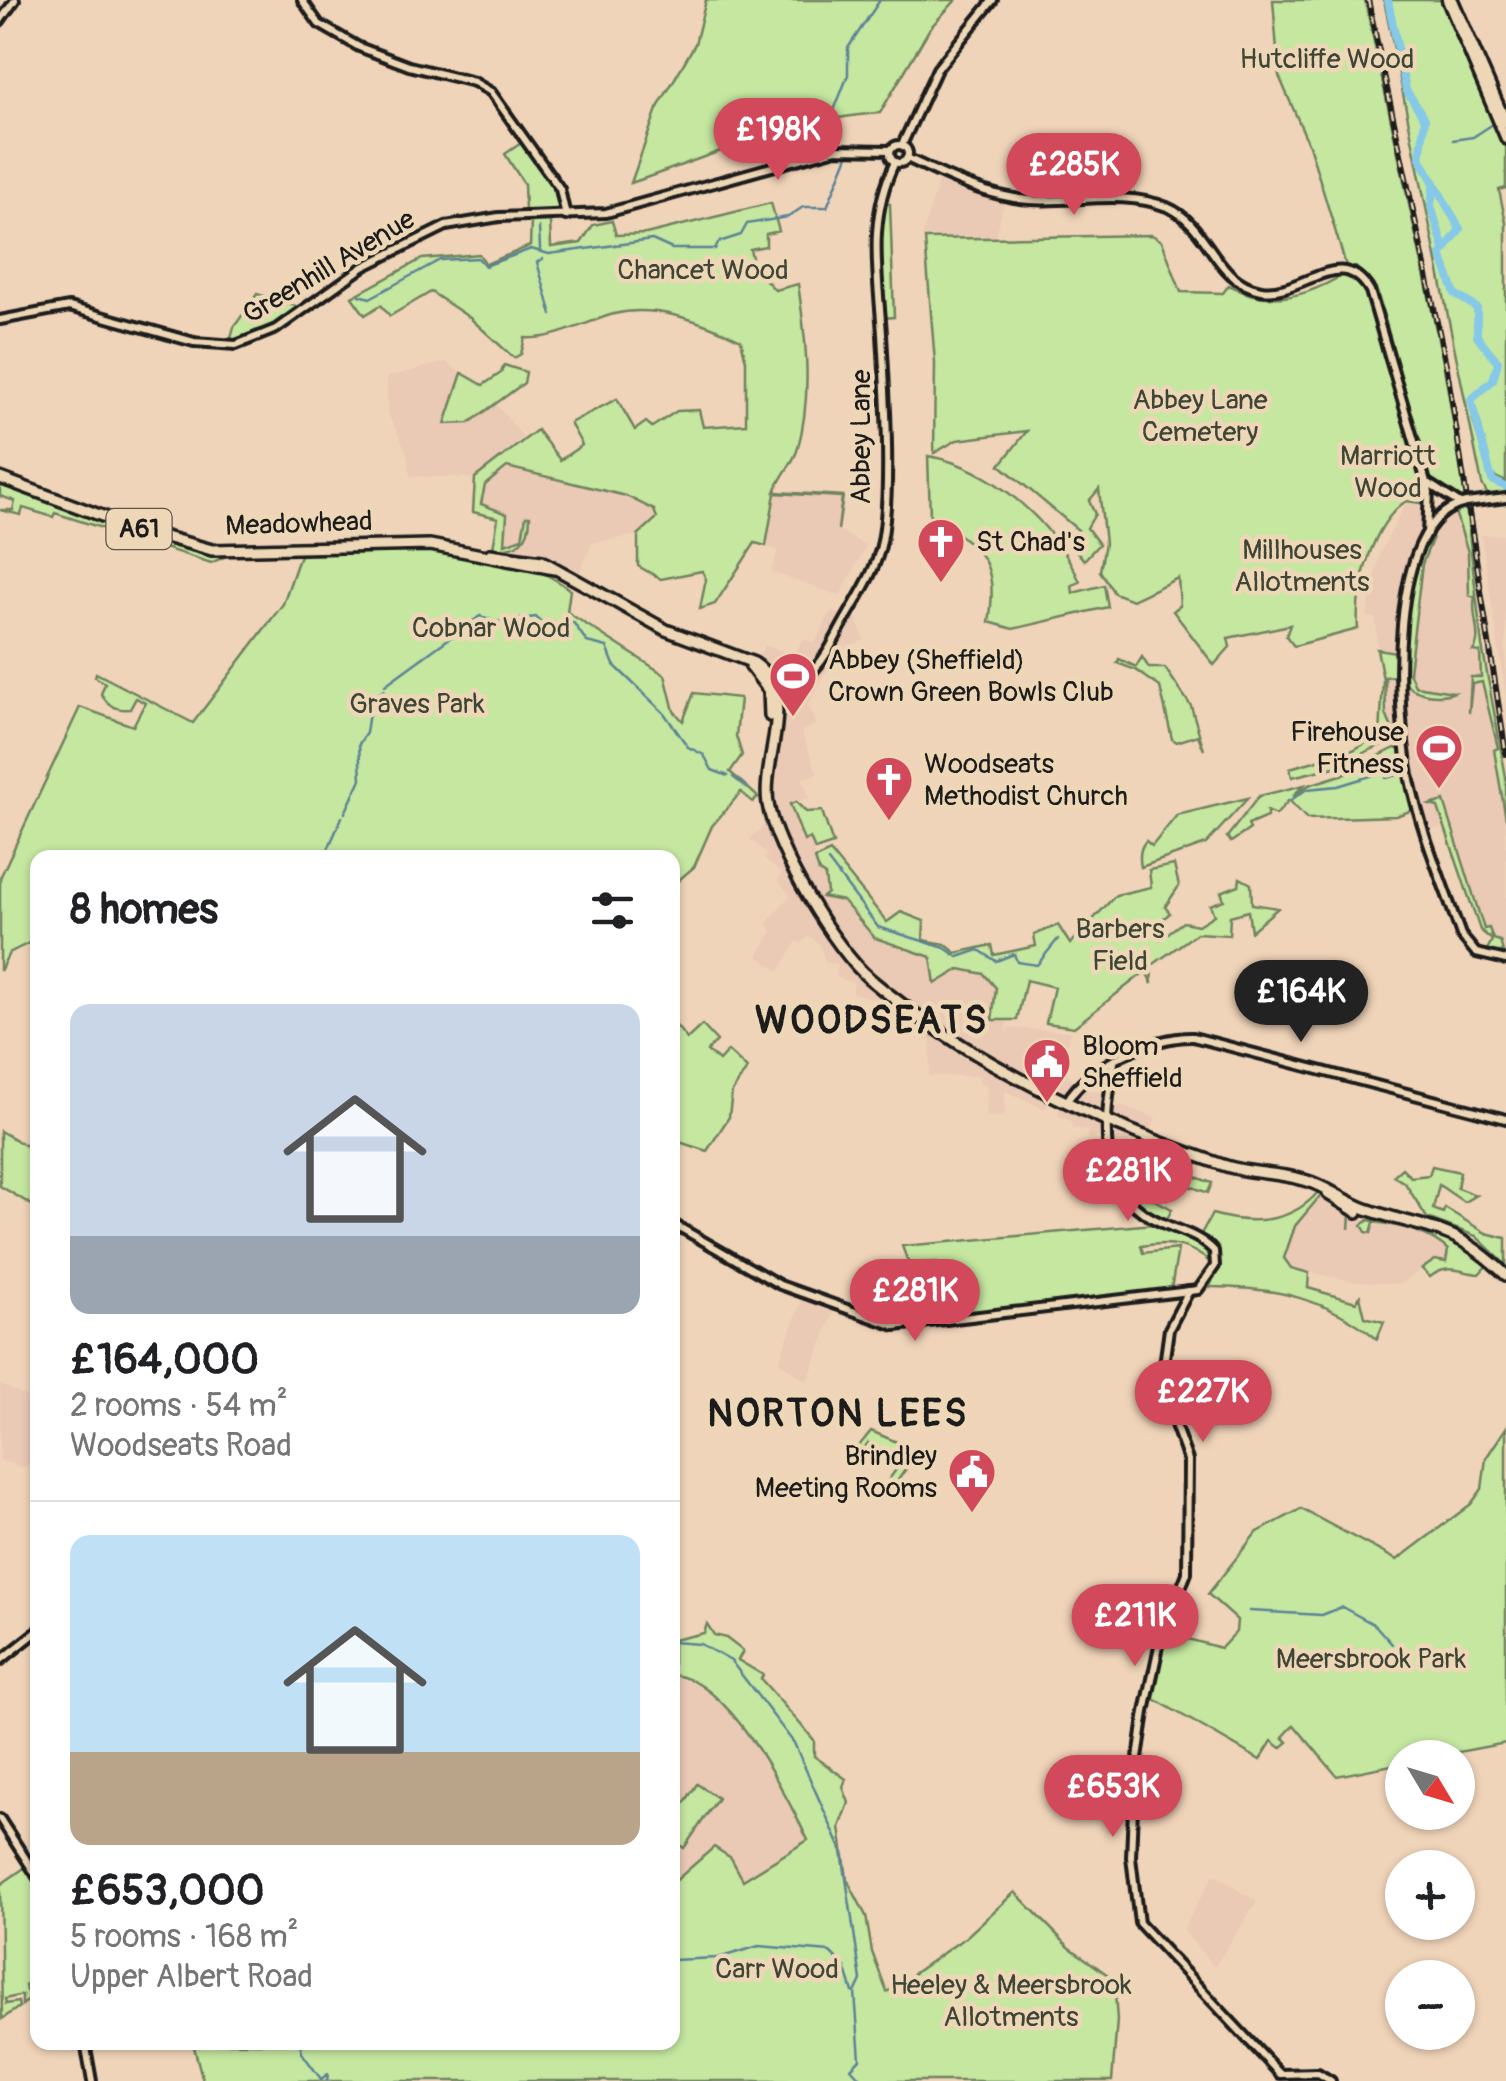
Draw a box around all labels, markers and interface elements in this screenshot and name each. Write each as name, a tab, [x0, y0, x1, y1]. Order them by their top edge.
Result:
park label: Hutcliffe Wood	[1240, 42, 1414, 77]
pin: £198K	[708, 98, 848, 183]
text: £198K	[736, 110, 821, 150]
pin: £285K	[1004, 133, 1144, 218]
text: £285K	[1028, 145, 1120, 185]
street label: Greenhill Avenue	[237, 202, 422, 332]
park label: Chancet Wood	[617, 253, 789, 288]
street label: Abbey Lane	[844, 369, 879, 505]
park label: Abbey Lane Cemetery	[1132, 383, 1268, 450]
park label: Marriott Wood	[1340, 439, 1437, 506]
street label: Meadowhead	[225, 504, 373, 544]
road number: A61	[106, 509, 172, 549]
church icon: St Chad's	[915, 516, 967, 584]
place label: St Chad's	[976, 525, 1085, 560]
park label: Millhouses Allotments	[1234, 533, 1370, 600]
park label: Cobnar Wood	[412, 611, 570, 646]
place label: Abbey (Sheffield) Crown Green Bowls Club	[828, 643, 1114, 710]
sports icon: Abbey (Sheffield) Crown Green Bowls Club	[767, 650, 819, 718]
park label: Graves Park	[349, 687, 485, 722]
place label: Firehouse Fitness	[1290, 715, 1404, 782]
sports icon: Firehouse Fitness	[1413, 722, 1465, 790]
place label: Woodseats Methodist Church	[924, 747, 1128, 814]
church icon: Woodseats Methodist Church	[863, 754, 915, 822]
icon: filters	[585, 883, 640, 938]
text: 8 homes	[70, 884, 218, 936]
park label: Barbers Field	[1076, 912, 1165, 979]
pin: £164K	[1231, 960, 1371, 1045]
text: £164K	[1256, 972, 1346, 1012]
district label: WOODSEATS	[755, 997, 989, 1045]
place label: Bloom Sheffield	[1082, 1029, 1183, 1096]
public building icon: Bloom Sheffield	[1021, 1036, 1073, 1104]
icon: home	[265, 1069, 445, 1249]
pin: £281K	[1058, 1139, 1198, 1224]
text: £281K	[1085, 1151, 1171, 1191]
pin: £281K	[845, 1259, 985, 1344]
text: £281K	[872, 1271, 958, 1311]
text: £164,000	[70, 1334, 259, 1386]
pin: £227K	[1133, 1360, 1273, 1445]
text: £227K	[1157, 1372, 1249, 1412]
text: 2 rooms · 54 m²	[70, 1386, 288, 1426]
district label: NORTON LEES	[707, 1390, 969, 1438]
text: Woodseats Road	[70, 1426, 292, 1466]
place label: Brindley Meeting Rooms	[755, 1439, 937, 1506]
public building icon: Brindley Meeting Rooms	[946, 1446, 998, 1514]
pin: £211K	[1065, 1584, 1205, 1669]
text: £211K	[1094, 1596, 1176, 1636]
icon: home	[265, 1600, 445, 1780]
park label: Meersbrook Park	[1276, 1642, 1466, 1677]
north arrow	[1385, 1740, 1475, 1830]
map controls	[1385, 1740, 1475, 2050]
pin: £653K	[1043, 1755, 1183, 1840]
text: £653K	[1066, 1767, 1160, 1807]
button: +	[1385, 1850, 1475, 1940]
text: £653,000	[70, 1865, 264, 1917]
text: 5 rooms · 168 m²	[70, 1917, 299, 1957]
park label: Carr Wood	[715, 1952, 839, 1987]
text: Upper Albert Road	[70, 1957, 313, 1997]
button: −	[1385, 1960, 1475, 2050]
park label: Heeley & Meersbrook Allotments	[890, 1968, 1132, 2035]

